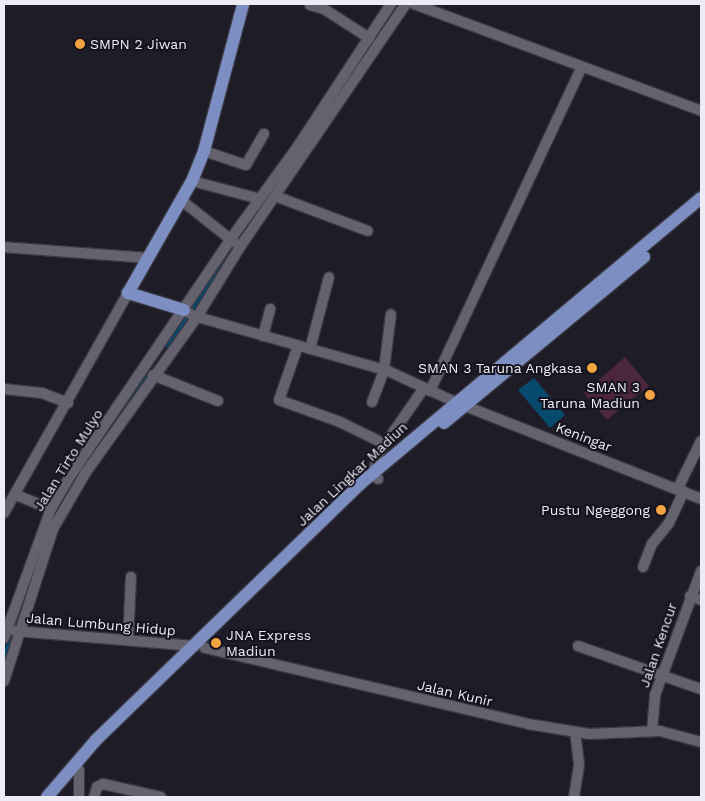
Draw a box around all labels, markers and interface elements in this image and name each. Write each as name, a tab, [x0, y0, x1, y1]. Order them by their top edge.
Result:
place label: SMPN 2 Jiwan	[90, 36, 187, 52]
marker: SMPN 2 Jiwan	[74, 38, 86, 50]
place label: SMAN 3 Taruna Angkasa	[417, 360, 582, 376]
marker: SMAN 3 Taruna Angkasa	[586, 362, 598, 374]
place label: SMAN 3 Taruna Madiun	[540, 379, 640, 412]
marker: SMAN 3 Taruna Madiun	[644, 389, 656, 401]
street label: Jalan Tirto Mulyo	[30, 406, 106, 514]
street label: Jalan Lingkar Madiun	[293, 418, 411, 530]
street label: Keningar	[554, 419, 614, 455]
place label: Pustu Ngeggong	[541, 502, 650, 518]
marker: Pustu Ngeggong	[654, 503, 668, 517]
street label: Jalan Kencur	[636, 600, 680, 690]
street label: Jalan Lumbung Hidup	[26, 609, 176, 639]
place label: JNA Express Madiun	[226, 627, 312, 660]
marker: JNA Express Madiun	[210, 637, 222, 649]
street label: Jalan Kunir	[416, 676, 494, 710]

